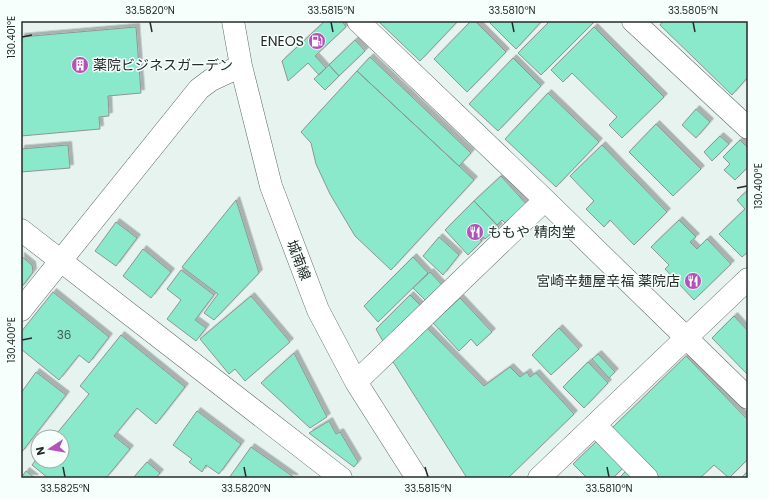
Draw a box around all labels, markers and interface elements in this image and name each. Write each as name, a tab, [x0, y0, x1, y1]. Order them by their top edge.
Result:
text: 33.5820°N	[125, 3, 175, 18]
text: 33.5815°N	[307, 3, 355, 18]
text: 33.5810°N	[488, 3, 536, 18]
text: 33.5805°N	[668, 3, 718, 18]
text: 130.401°E	[4, 16, 19, 58]
place label: ENEOS	[261, 31, 304, 51]
fuel station icon: ENEOS	[307, 31, 327, 51]
building icon: 薬院ビジネスガーデン	[70, 55, 90, 75]
place label: 薬院ビジネスガーデン	[93, 55, 233, 75]
text: 130.400°E	[751, 163, 766, 209]
restaurant icon: ももや 精肉堂	[465, 222, 485, 242]
place label: ももや 精肉堂	[488, 222, 576, 242]
street label: 城南線	[282, 237, 316, 283]
place label: 宮崎辛麺屋辛福 薬院店	[536, 271, 680, 291]
restaurant icon: 宮崎辛麺屋辛福 薬院店	[683, 271, 703, 291]
text: 130.400°E	[4, 317, 19, 363]
house number: 36	[57, 326, 71, 343]
north arrow	[30, 429, 70, 469]
text: N	[32, 445, 49, 457]
text: 33.5825°N	[40, 481, 90, 496]
text: 33.5820°N	[221, 481, 271, 496]
text: 33.5815°N	[404, 481, 452, 496]
text: 33.5810°N	[585, 481, 633, 496]

